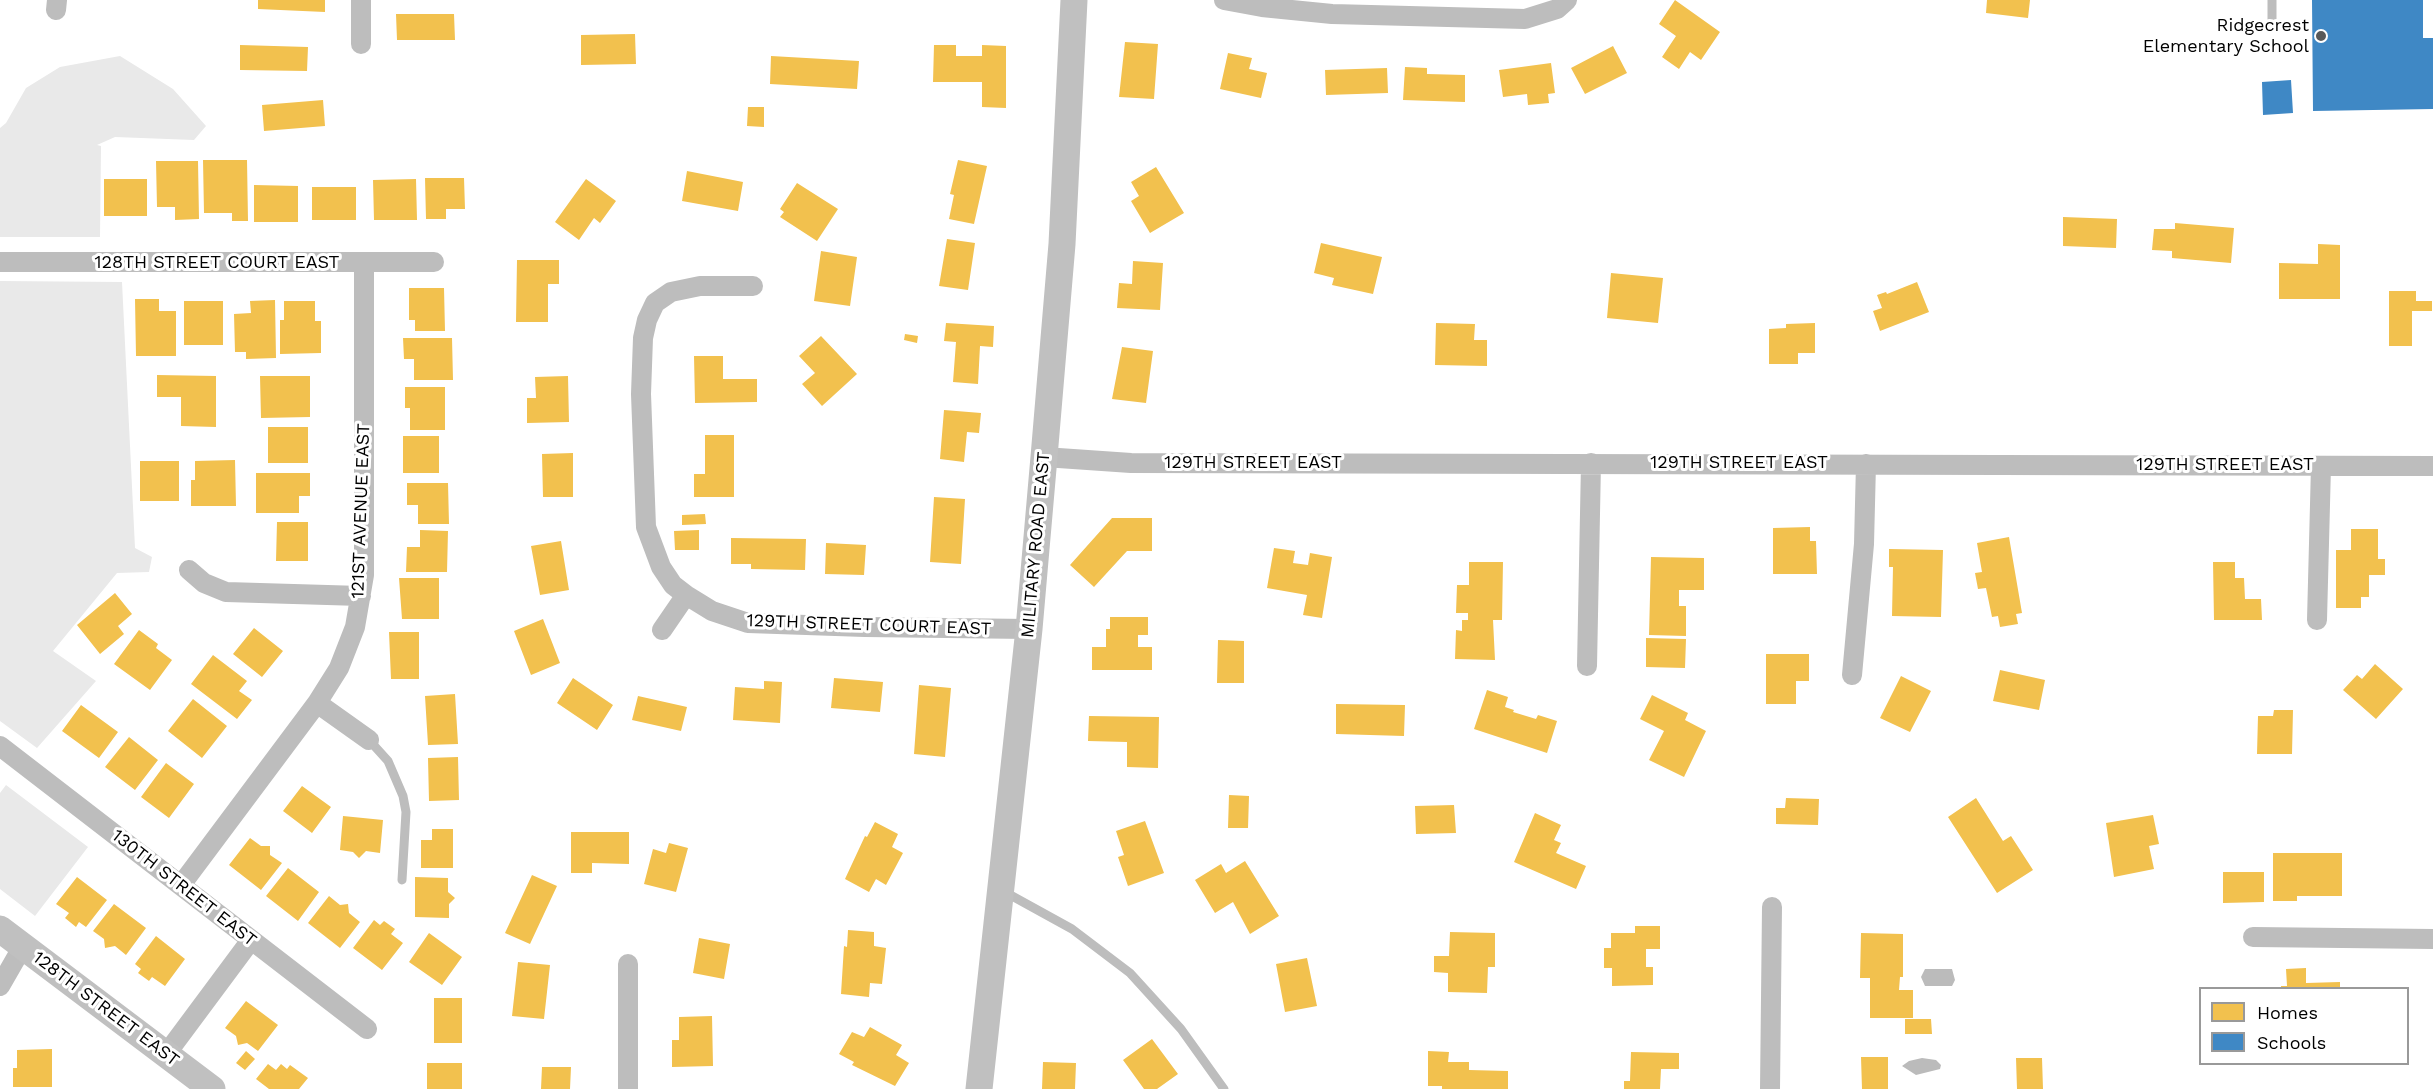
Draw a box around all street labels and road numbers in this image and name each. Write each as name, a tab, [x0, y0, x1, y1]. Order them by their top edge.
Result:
street label: 128TH STREET COURT EAST	[95, 252, 339, 274]
street label: 121ST AVENUE EAST	[347, 423, 375, 599]
street label: MILITARY ROAD EAST	[1017, 451, 1055, 639]
street label: 129TH STREET EAST	[1164, 452, 1342, 474]
street label: 129TH STREET EAST	[1650, 452, 1828, 474]
street label: 129TH STREET EAST	[2136, 454, 2314, 476]
street label: 129TH STREET COURT EAST	[746, 610, 992, 640]
street label: 130TH STREET EAST	[107, 825, 261, 951]
street label: 128TH STREET EAST	[29, 947, 183, 1071]

